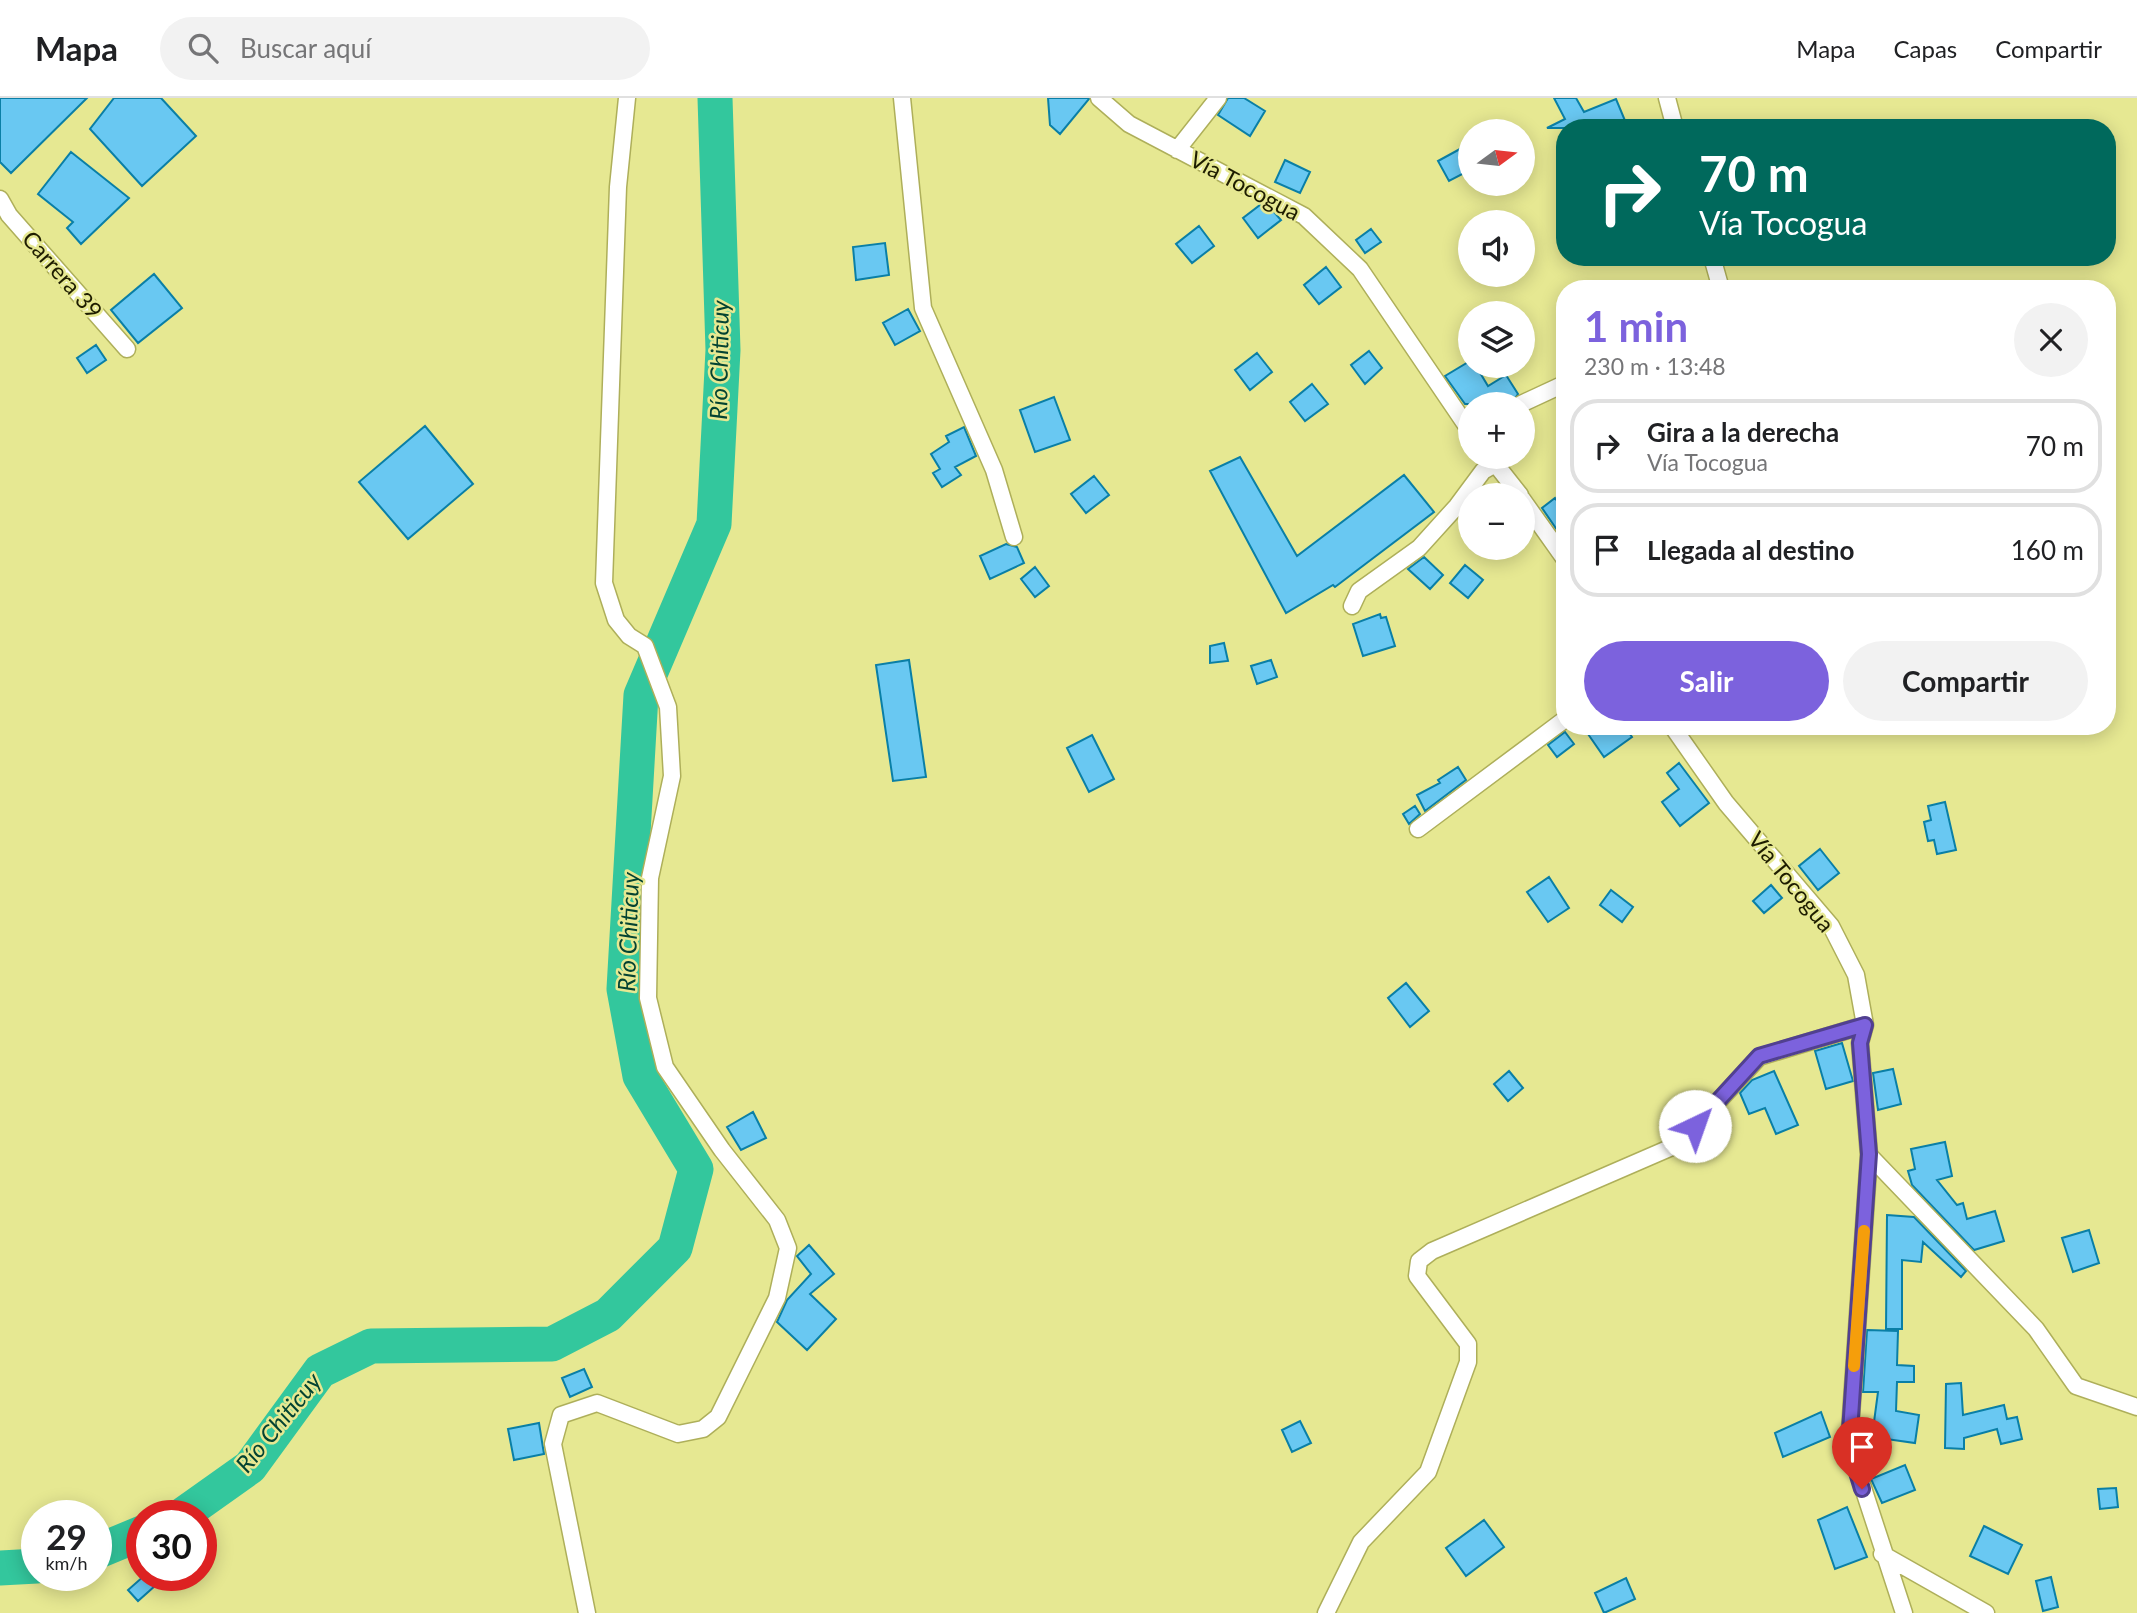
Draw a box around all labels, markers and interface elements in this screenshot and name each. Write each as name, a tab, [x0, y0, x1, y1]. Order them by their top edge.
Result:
search box	[160, 17, 650, 80]
text: Mapa	[35, 28, 118, 68]
icon: search	[184, 29, 222, 67]
text: Buscar aquí	[240, 32, 371, 64]
text: Mapa	[1796, 34, 1855, 63]
text: Capas	[1893, 34, 1957, 63]
text: Compartir	[1995, 34, 2102, 63]
north arrow	[1458, 119, 1535, 196]
map controls	[1458, 119, 1535, 560]
street label: Vía Tocogua	[1185, 144, 1305, 226]
text: 70 m	[1699, 144, 1809, 202]
icon: right	[1584, 147, 1675, 238]
text: Vía Tocogua	[1699, 203, 1867, 242]
button: sound	[1458, 210, 1535, 287]
street label: Carrera 39	[17, 225, 109, 324]
water label: Río Chiticuy	[703, 299, 734, 420]
button: layers	[1458, 301, 1535, 378]
text: 1 min	[1584, 301, 1688, 351]
button: close	[2014, 303, 2088, 377]
text: 230 m · 13:48	[1584, 352, 1726, 380]
button: +	[1458, 392, 1535, 469]
text: Gira a la derecha	[1647, 416, 1839, 448]
icon: right	[1588, 427, 1626, 465]
text: 70 m	[2026, 430, 2084, 462]
text: Vía Tocogua	[1647, 448, 1768, 476]
button: −	[1458, 483, 1535, 560]
icon: arrive	[1588, 531, 1626, 569]
text: Llegada al destino	[1647, 534, 1854, 566]
text: 160 m	[2011, 534, 2084, 566]
button: Salir	[1584, 641, 1829, 721]
button: Compartir	[1843, 641, 2088, 721]
street label: Vía Tocogua	[1743, 826, 1841, 937]
water label: Río Chiticuy	[611, 871, 644, 992]
position arrow	[1658, 1089, 1732, 1163]
water label: Río Chiticuy	[229, 1366, 327, 1478]
pin	[1832, 1417, 1892, 1489]
icon: arrive	[1843, 1428, 1881, 1466]
speed limit sign: 30	[126, 1500, 217, 1591]
text: 29	[46, 1515, 87, 1557]
text: km/h	[45, 1552, 88, 1574]

